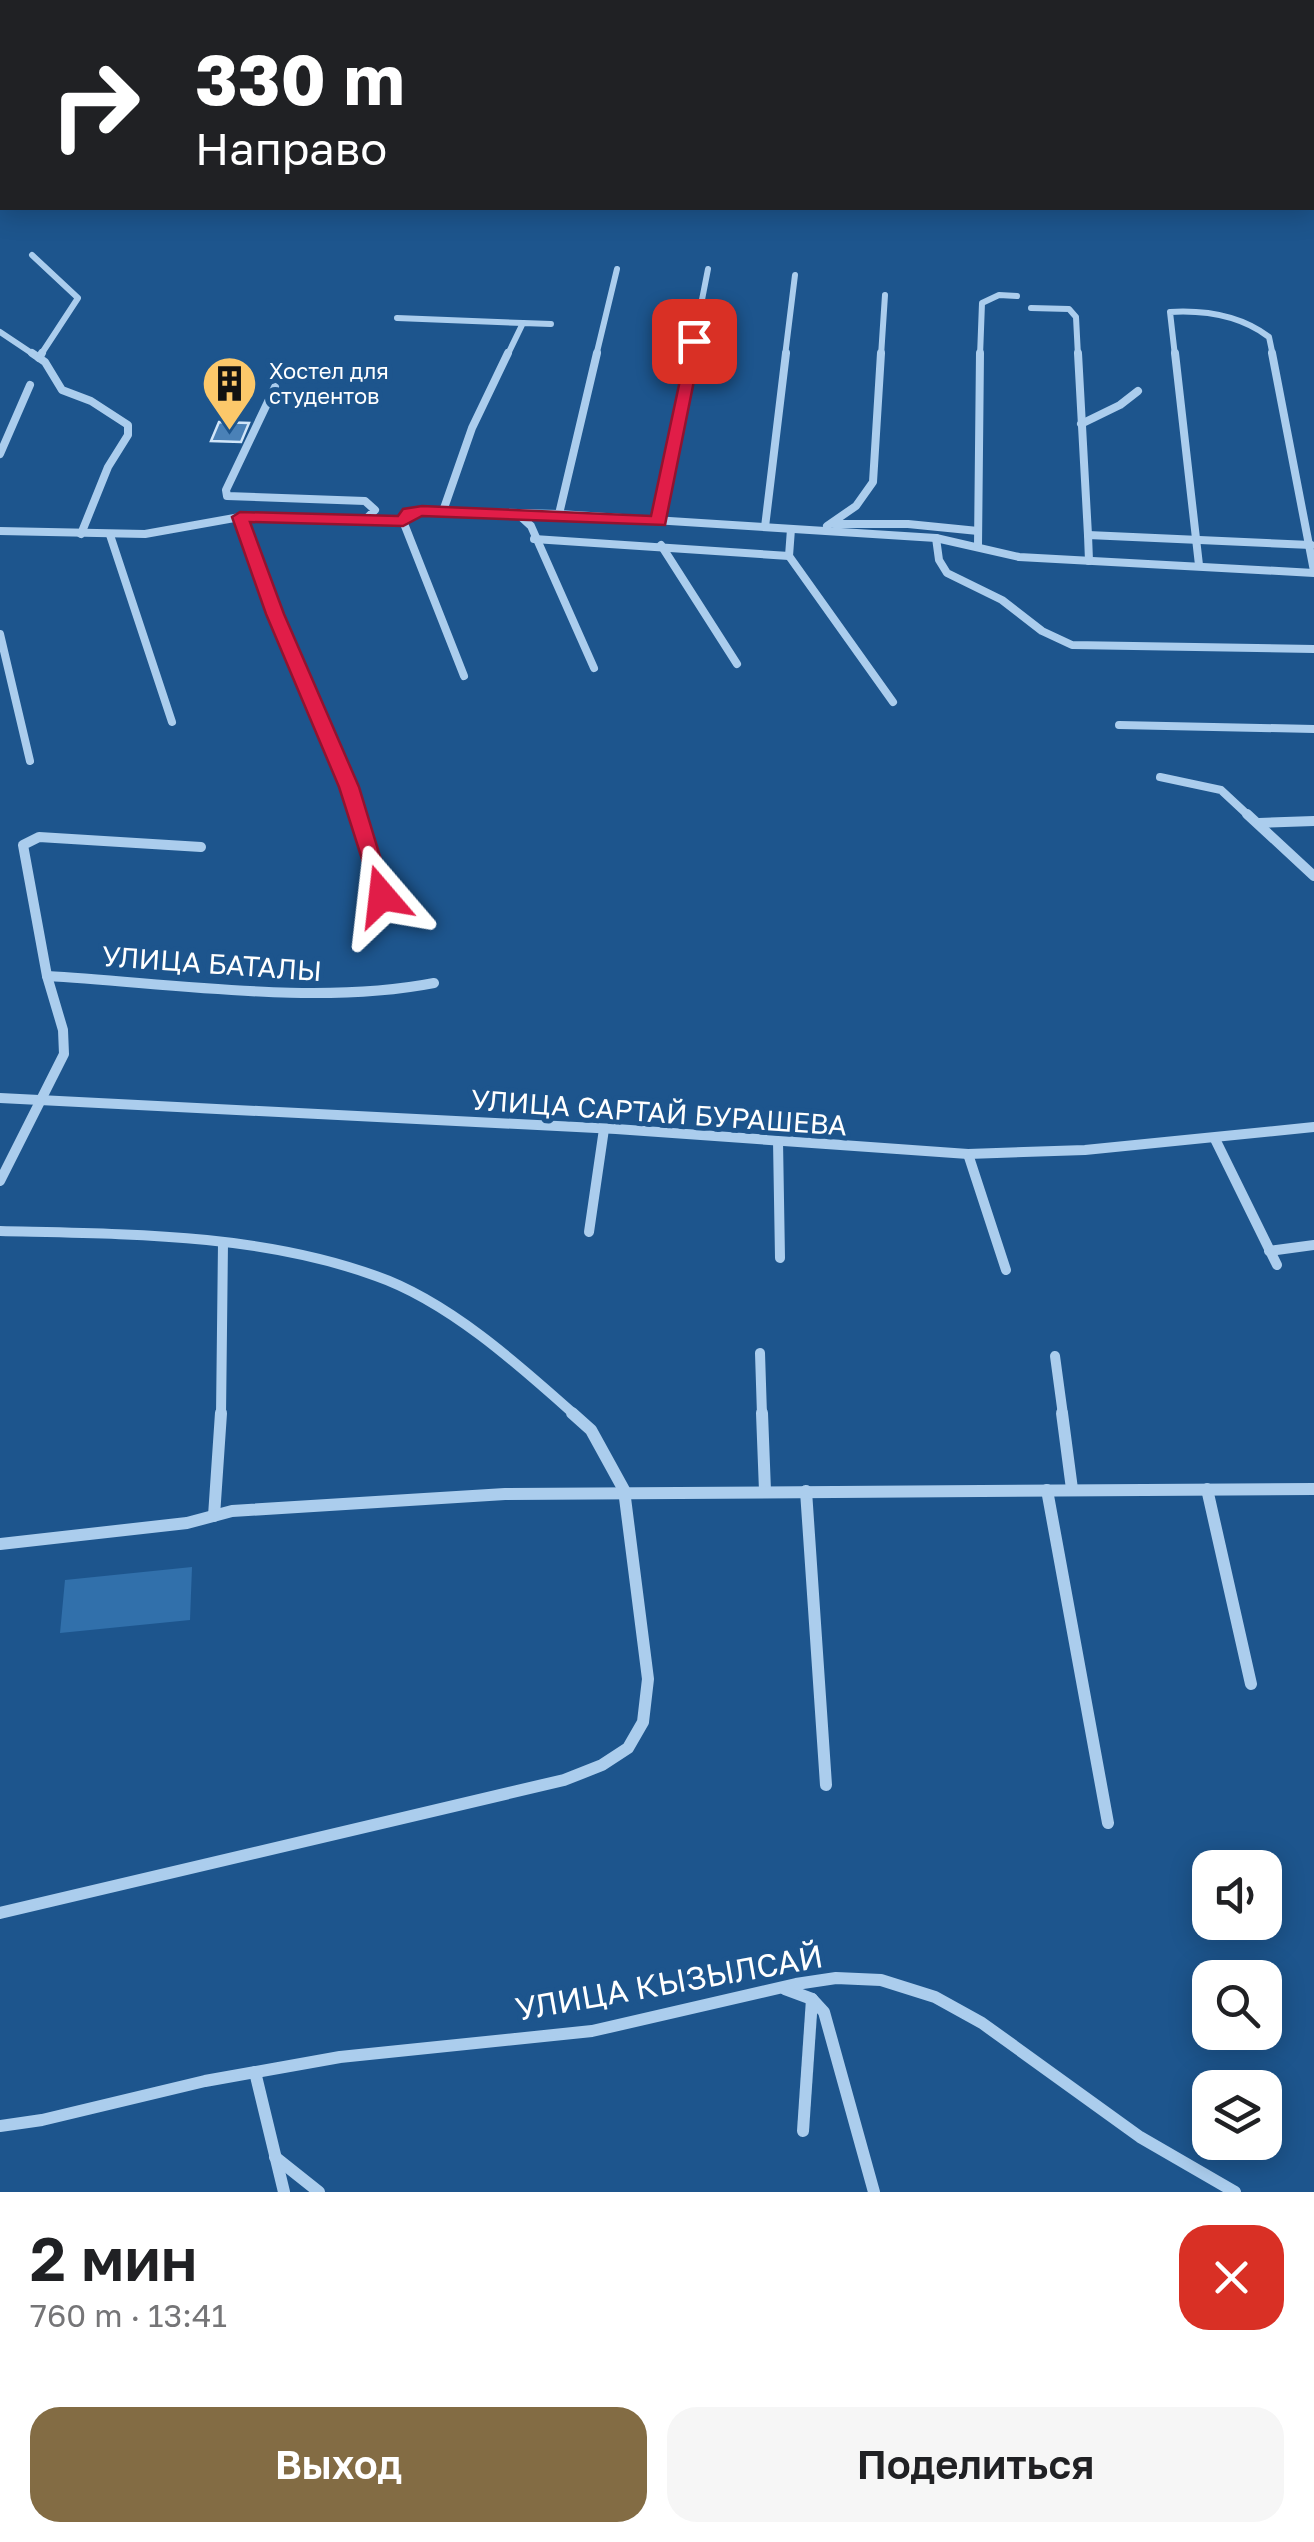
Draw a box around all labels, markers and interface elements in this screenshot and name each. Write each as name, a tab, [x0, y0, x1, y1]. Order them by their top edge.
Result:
text: 330 m	[195, 36, 405, 120]
icon: right	[30, 40, 160, 170]
text: Направо	[195, 121, 387, 175]
pin	[652, 299, 737, 384]
icon: arrive	[667, 314, 722, 369]
building icon: Хостел для студентов	[200, 353, 260, 432]
place label: Хостел для студентов	[269, 357, 389, 409]
position arrow	[330, 844, 434, 948]
street label: УЛИЦА БАТАЛЫ	[101, 939, 323, 987]
street label: УЛИЦА САРТАЙ БУРАШЕВА	[470, 1082, 848, 1142]
map controls	[1192, 1850, 1282, 2160]
button: sound	[1192, 1850, 1282, 1940]
street label: УЛИЦА КЫЗЫЛСАЙ	[512, 1936, 826, 2028]
button: search	[1192, 1960, 1282, 2050]
button: layers	[1192, 2070, 1282, 2160]
text: 2 мин	[30, 2222, 197, 2294]
button: close	[1179, 2225, 1284, 2330]
text: 760 m · 13:41	[30, 2296, 227, 2334]
button: Выход	[30, 2407, 647, 2522]
button: Поделиться	[667, 2407, 1284, 2522]

